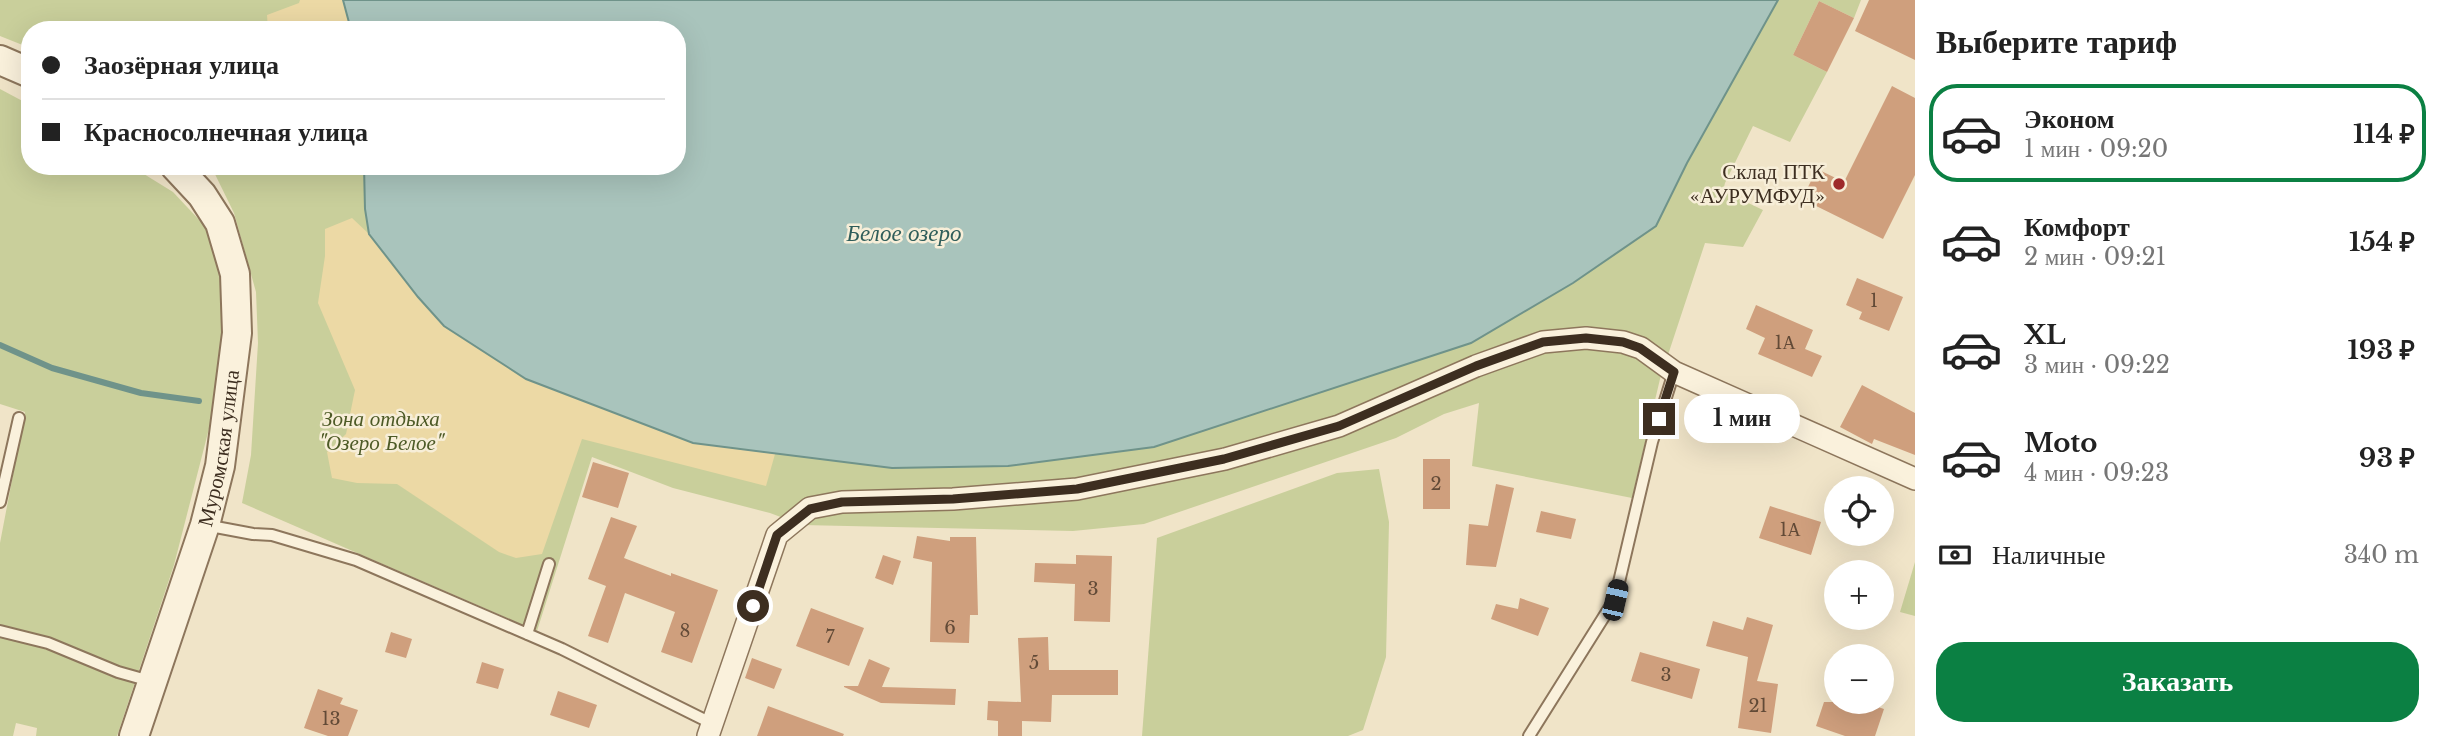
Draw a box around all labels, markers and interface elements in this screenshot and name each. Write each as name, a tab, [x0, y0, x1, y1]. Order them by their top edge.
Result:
text: Выберите тариф	[1936, 22, 2177, 62]
text: Заозёрная улица	[84, 49, 279, 81]
icon: car	[1940, 102, 2003, 165]
text: Эконом	[2024, 103, 2114, 135]
text: Красносолнечная улица	[84, 116, 368, 148]
text: 114 ₽	[2353, 118, 2415, 150]
text: 1 мин · 09:20	[2024, 135, 2168, 163]
place label: Склад ПТК «АУРУМФУД»	[1690, 159, 1826, 209]
marker: Склад ПТК «АУРУМФУД»	[1831, 176, 1847, 192]
icon: car	[1940, 210, 2003, 273]
text: Комфорт	[2024, 211, 2130, 243]
water label: Белое озеро	[846, 219, 961, 247]
text: 154 ₽	[2349, 226, 2415, 258]
text: 2 мин · 09:21	[2024, 243, 2166, 271]
house number: 1	[1870, 290, 1878, 312]
icon: car	[1940, 318, 2003, 381]
text: XL	[2024, 319, 2066, 351]
house number: 1А	[1774, 332, 1796, 354]
text: 193 ₽	[2348, 334, 2415, 366]
text: 3 мин · 09:22	[2024, 351, 2170, 379]
street label: Муромская улица	[192, 368, 245, 529]
callout: 1 мин	[1684, 394, 1799, 444]
route end	[1643, 403, 1675, 435]
text: 1 мин	[1713, 404, 1771, 432]
park label: Зона отдыха "Озеро Белое"	[319, 406, 445, 456]
icon: car	[1940, 426, 2003, 489]
text: Moto	[2024, 427, 2097, 459]
text: 93 ₽	[2359, 442, 2415, 474]
text: 4 мин · 09:23	[2024, 459, 2169, 487]
house number: 2	[1430, 473, 1442, 495]
map controls	[1824, 476, 1894, 714]
button: locate	[1824, 476, 1894, 546]
house number: 1А	[1779, 519, 1801, 541]
icon: cash	[1936, 536, 1974, 574]
text: Наличные	[1992, 539, 2105, 571]
text: 340 m	[2344, 541, 2419, 569]
button: +	[1824, 560, 1894, 630]
car	[1601, 577, 1630, 623]
house number: 3	[1087, 578, 1099, 600]
route start	[737, 590, 769, 622]
house number: 6	[944, 617, 956, 639]
house number: 8	[680, 620, 690, 642]
house number: 7	[825, 626, 835, 648]
button: Заказать	[1936, 642, 2419, 722]
button: −	[1824, 644, 1894, 714]
house number: 5	[1029, 652, 1039, 674]
house number: 3	[1660, 664, 1672, 686]
house number: 21	[1748, 695, 1768, 717]
house number: 13	[321, 708, 341, 730]

